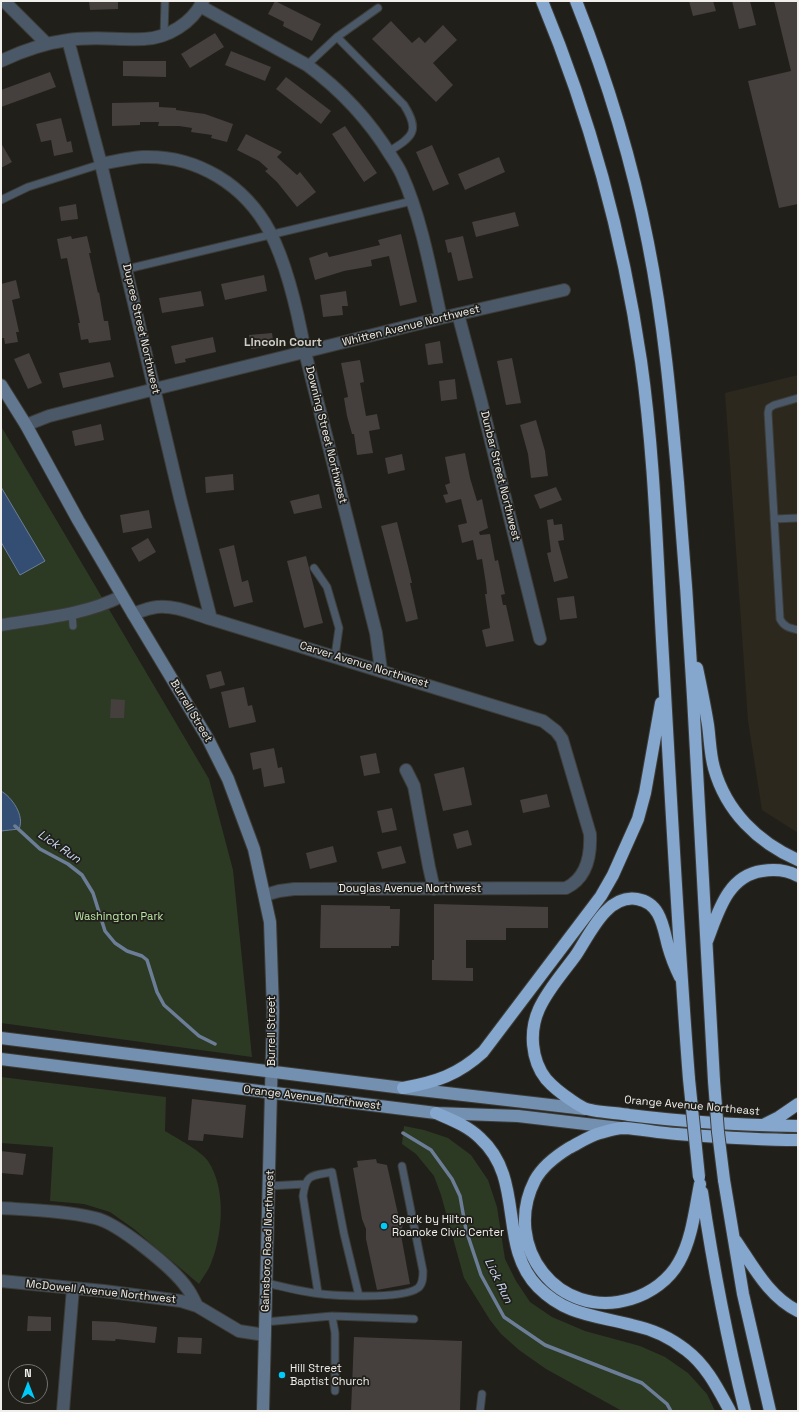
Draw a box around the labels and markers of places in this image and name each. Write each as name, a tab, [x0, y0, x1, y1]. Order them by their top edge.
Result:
place label: Spark by Hilton Roanoke Civic Center	[392, 1213, 504, 1239]
marker: Spark by Hilton Roanoke Civic Center	[379, 1221, 389, 1231]
place label: Hill Street Baptist Church	[290, 1362, 369, 1388]
marker: Hill Street Baptist Church	[277, 1370, 287, 1380]

